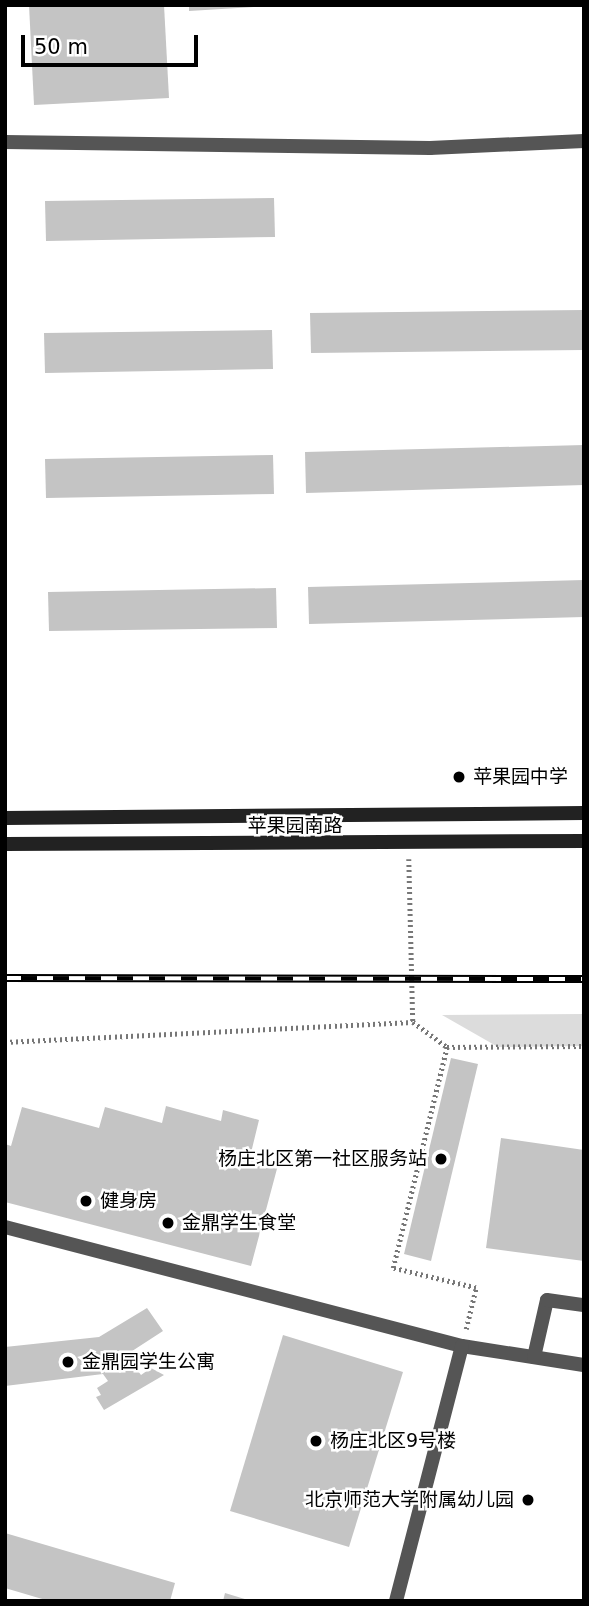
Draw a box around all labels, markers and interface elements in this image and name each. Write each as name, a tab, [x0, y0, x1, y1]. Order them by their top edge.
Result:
scale bar	[24, 21, 201, 65]
text: 50 m	[34, 35, 88, 59]
place label: 苹果园中学	[473, 766, 568, 788]
marker: 苹果园中学	[451, 769, 467, 785]
street label: 苹果园南路	[248, 815, 342, 837]
place label: 杨庄北区第一社区服务站	[218, 1148, 427, 1170]
marker: 杨庄北区第一社区服务站	[433, 1151, 449, 1167]
place label: 健身房	[100, 1190, 157, 1212]
marker: 健身房	[78, 1193, 94, 1209]
place label: 金鼎学生食堂	[182, 1212, 296, 1234]
marker: 金鼎学生食堂	[160, 1215, 176, 1231]
place label: 金鼎园学生公寓	[82, 1351, 215, 1373]
marker: 金鼎园学生公寓	[60, 1354, 76, 1370]
place label: 杨庄北区9号楼	[330, 1430, 456, 1452]
marker: 杨庄北区9号楼	[308, 1433, 324, 1449]
place label: 北京师范大学附属幼儿园	[305, 1489, 514, 1511]
marker: 北京师范大学附属幼儿园	[520, 1492, 536, 1508]

